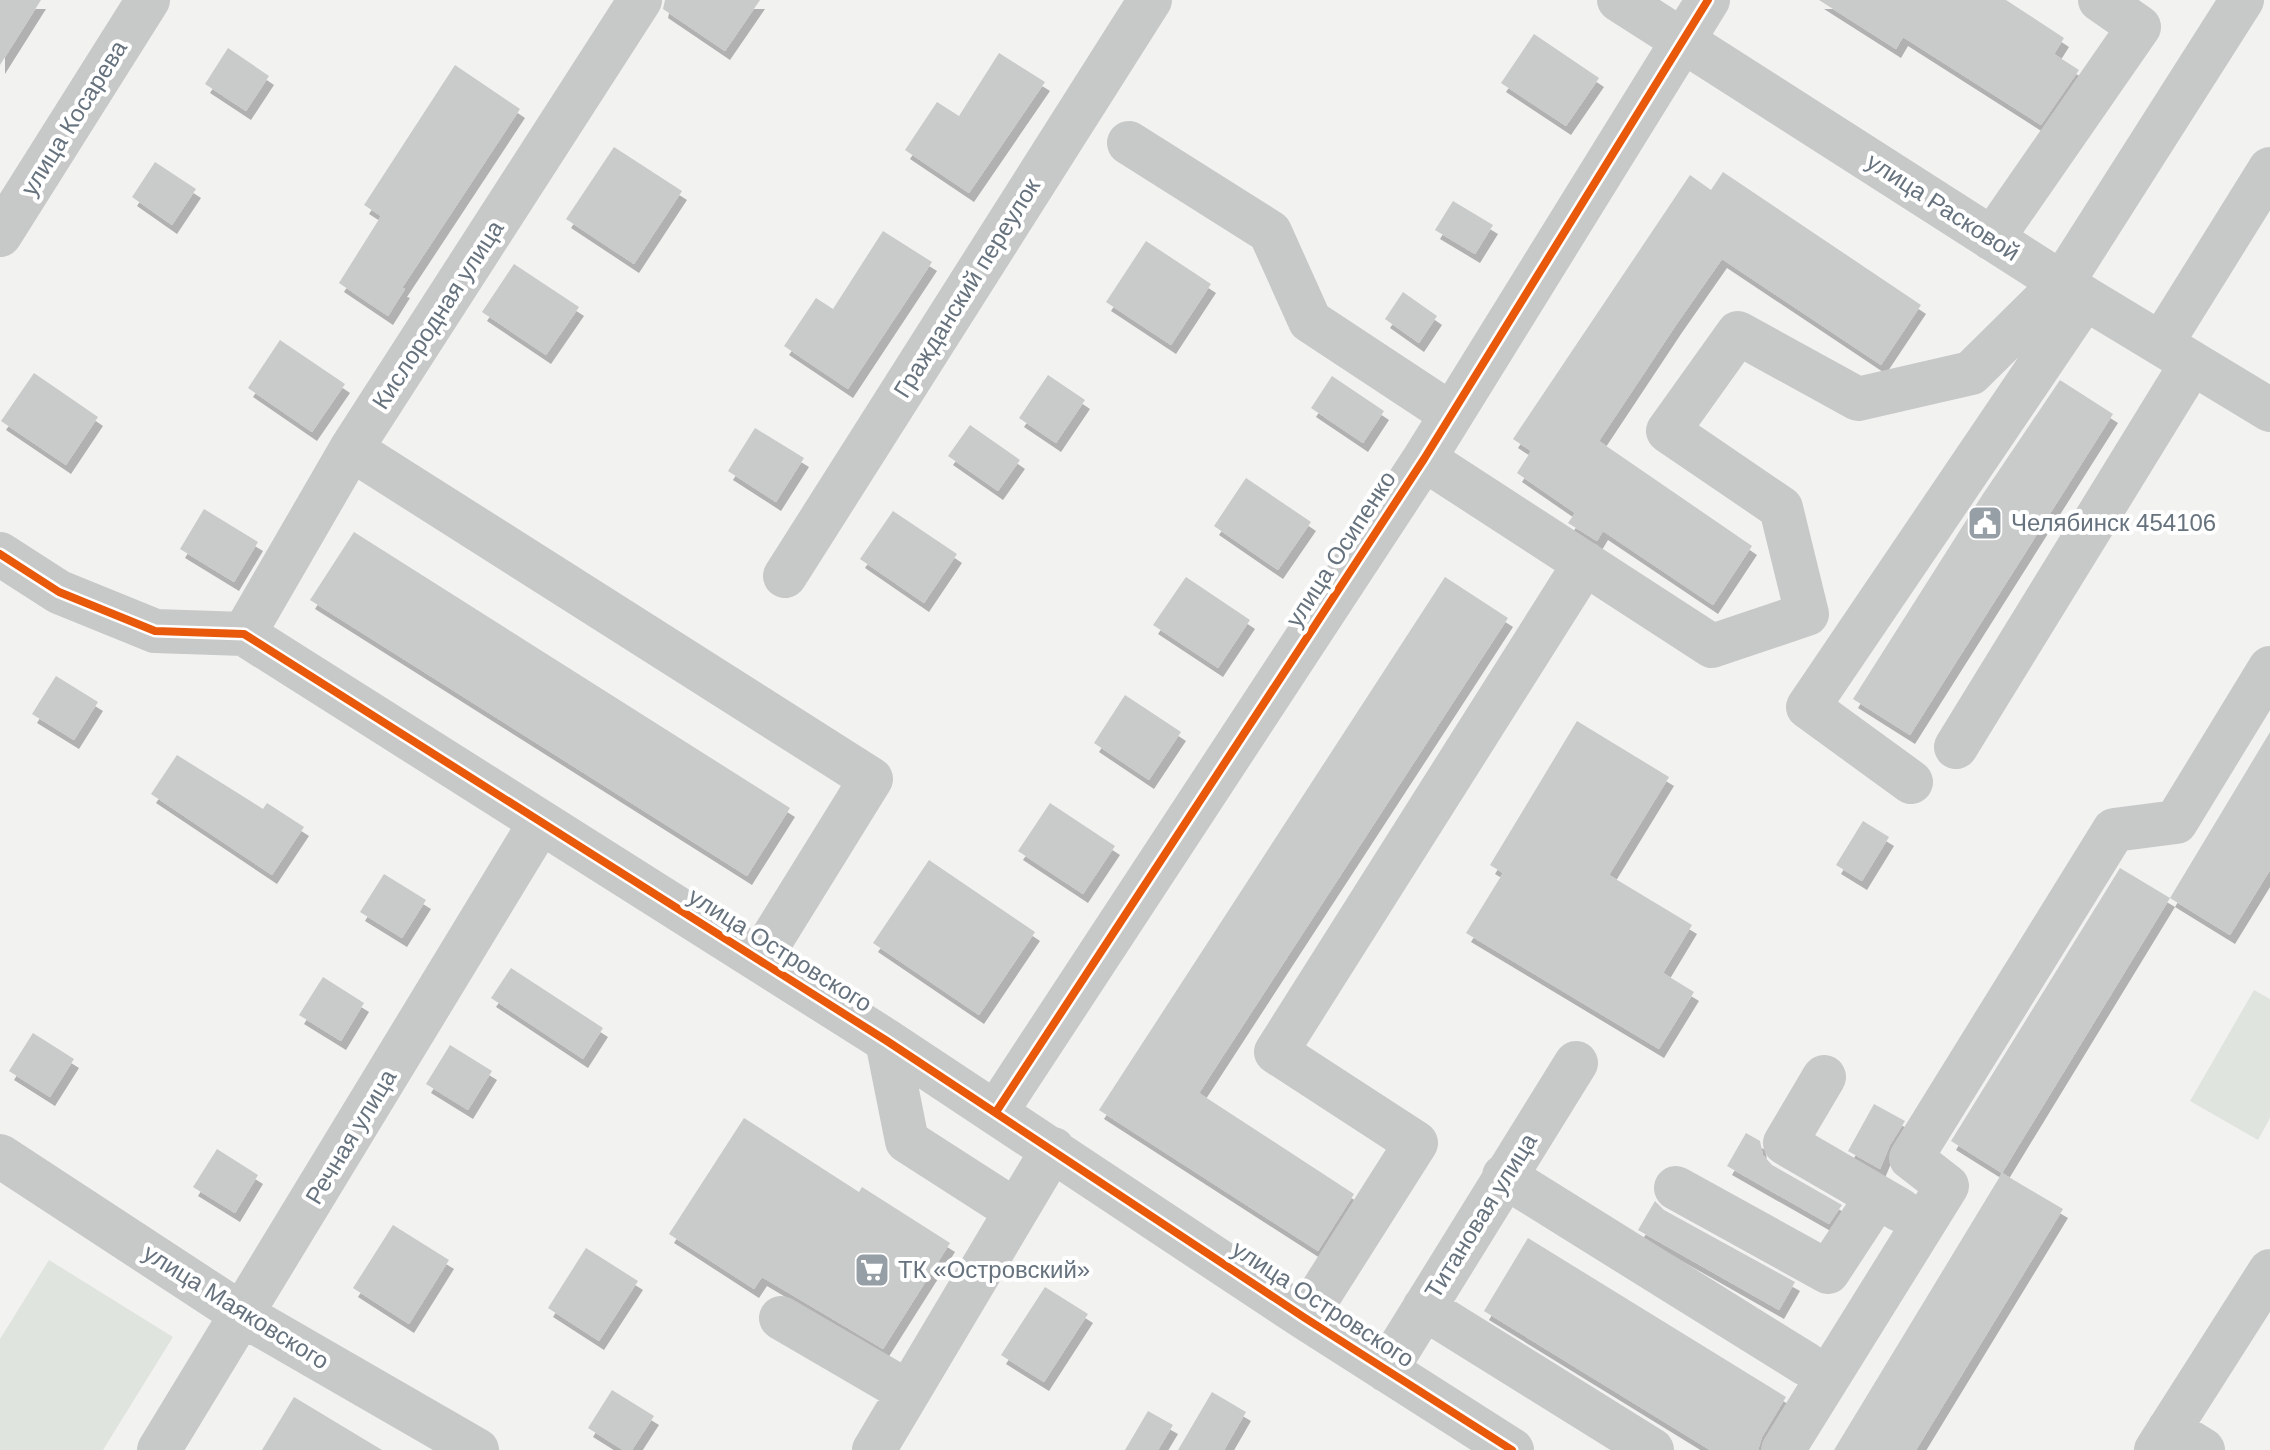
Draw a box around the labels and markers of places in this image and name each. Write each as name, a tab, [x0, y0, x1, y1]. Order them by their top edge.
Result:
public building icon: Челябинск 454106	[1966, 504, 2004, 542]
place label: Челябинск 454106	[2011, 509, 2216, 536]
supermarket icon: ТК «Островский»	[853, 1251, 891, 1289]
place label: ТК «Островский»	[898, 1256, 1090, 1283]

